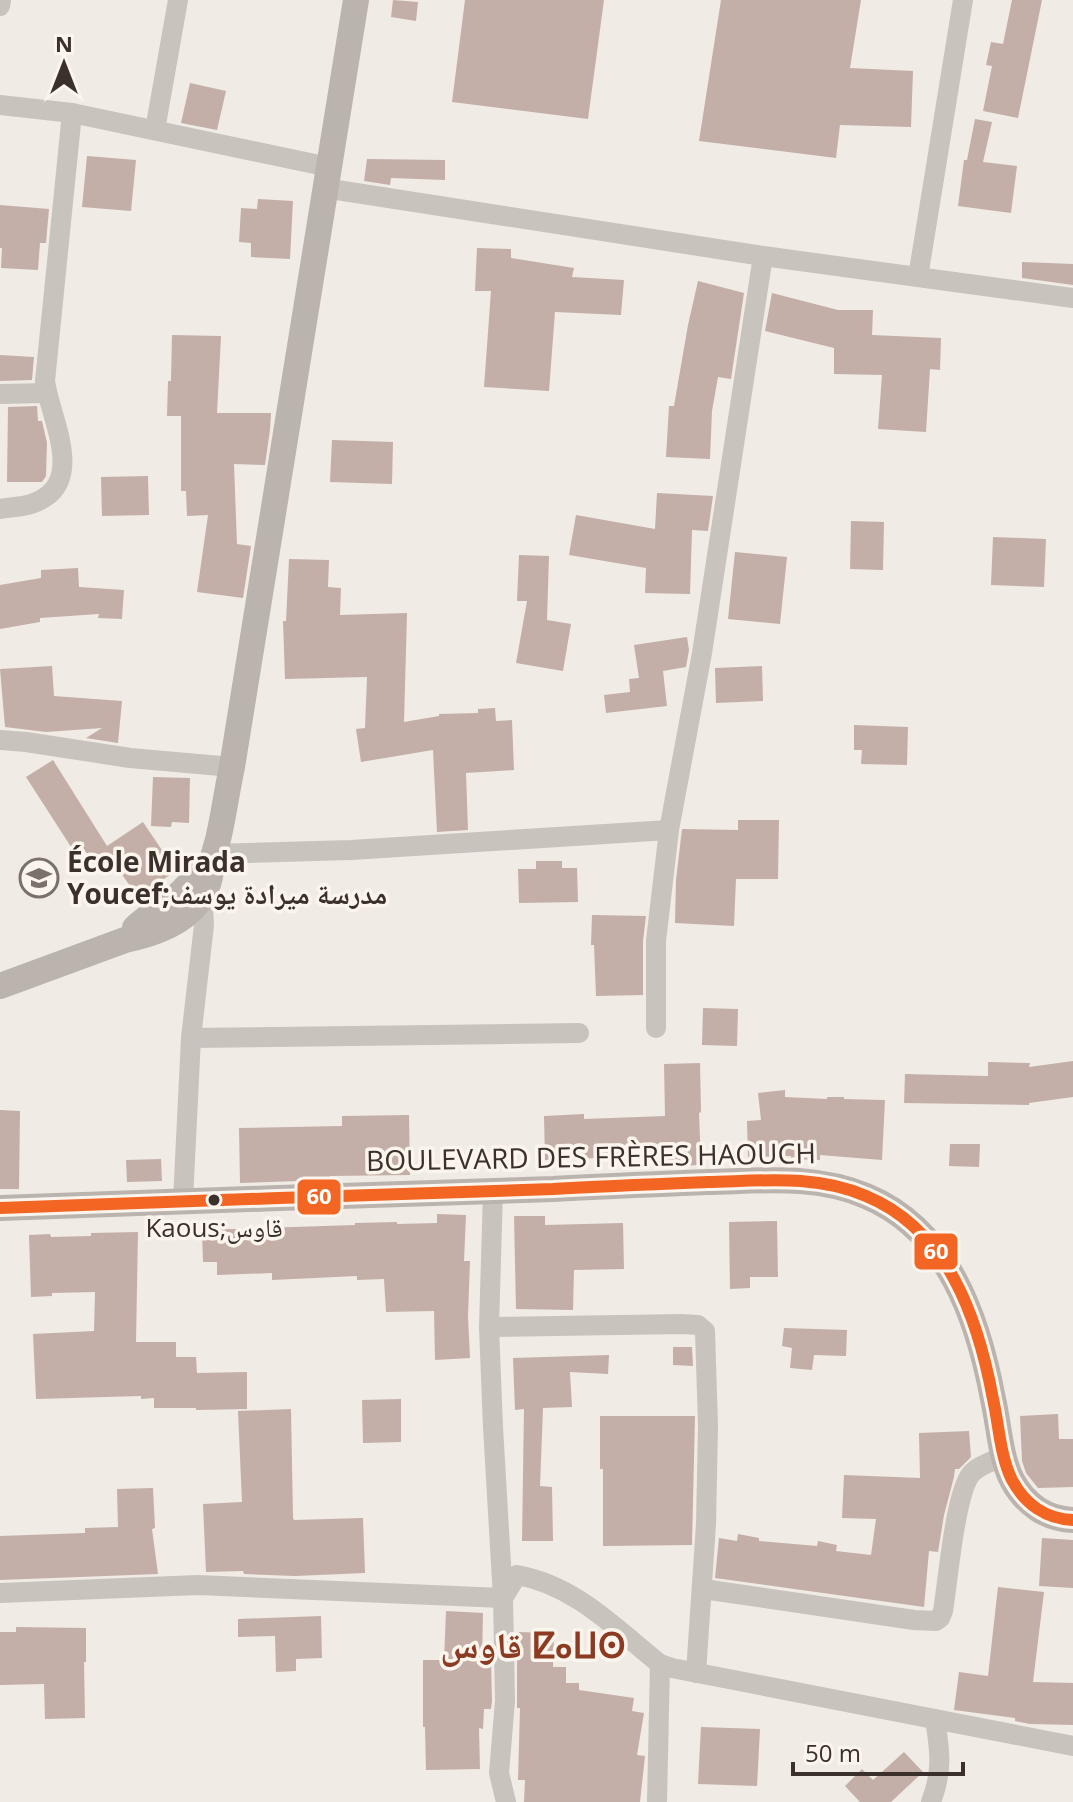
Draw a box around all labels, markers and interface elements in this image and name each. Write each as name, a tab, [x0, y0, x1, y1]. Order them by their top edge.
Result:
north arrow	[24, 24, 104, 104]
text: N	[55, 28, 73, 58]
place label: École Mirada Youcef;مدرسة ميرادة يوسف	[67, 842, 387, 912]
school or university icon: École Mirada Youcef;مدرسة ميرادة يوسف	[18, 857, 60, 899]
street label: BOULEVARD DES FRÈRES HAOUCH	[366, 1133, 816, 1179]
line badge: 60	[296, 1178, 342, 1216]
text: 60	[306, 1180, 332, 1210]
marker: Kaous;قاوس	[206, 1192, 222, 1208]
place label: Kaous;قاوس	[145, 1209, 283, 1245]
line badge: 60	[913, 1232, 959, 1271]
text: 60	[923, 1235, 949, 1265]
district label: قاوس ⵇⴰⵡⵙ	[440, 1620, 626, 1669]
scale bar	[793, 1726, 963, 1776]
text: 50 m	[805, 1736, 861, 1769]

